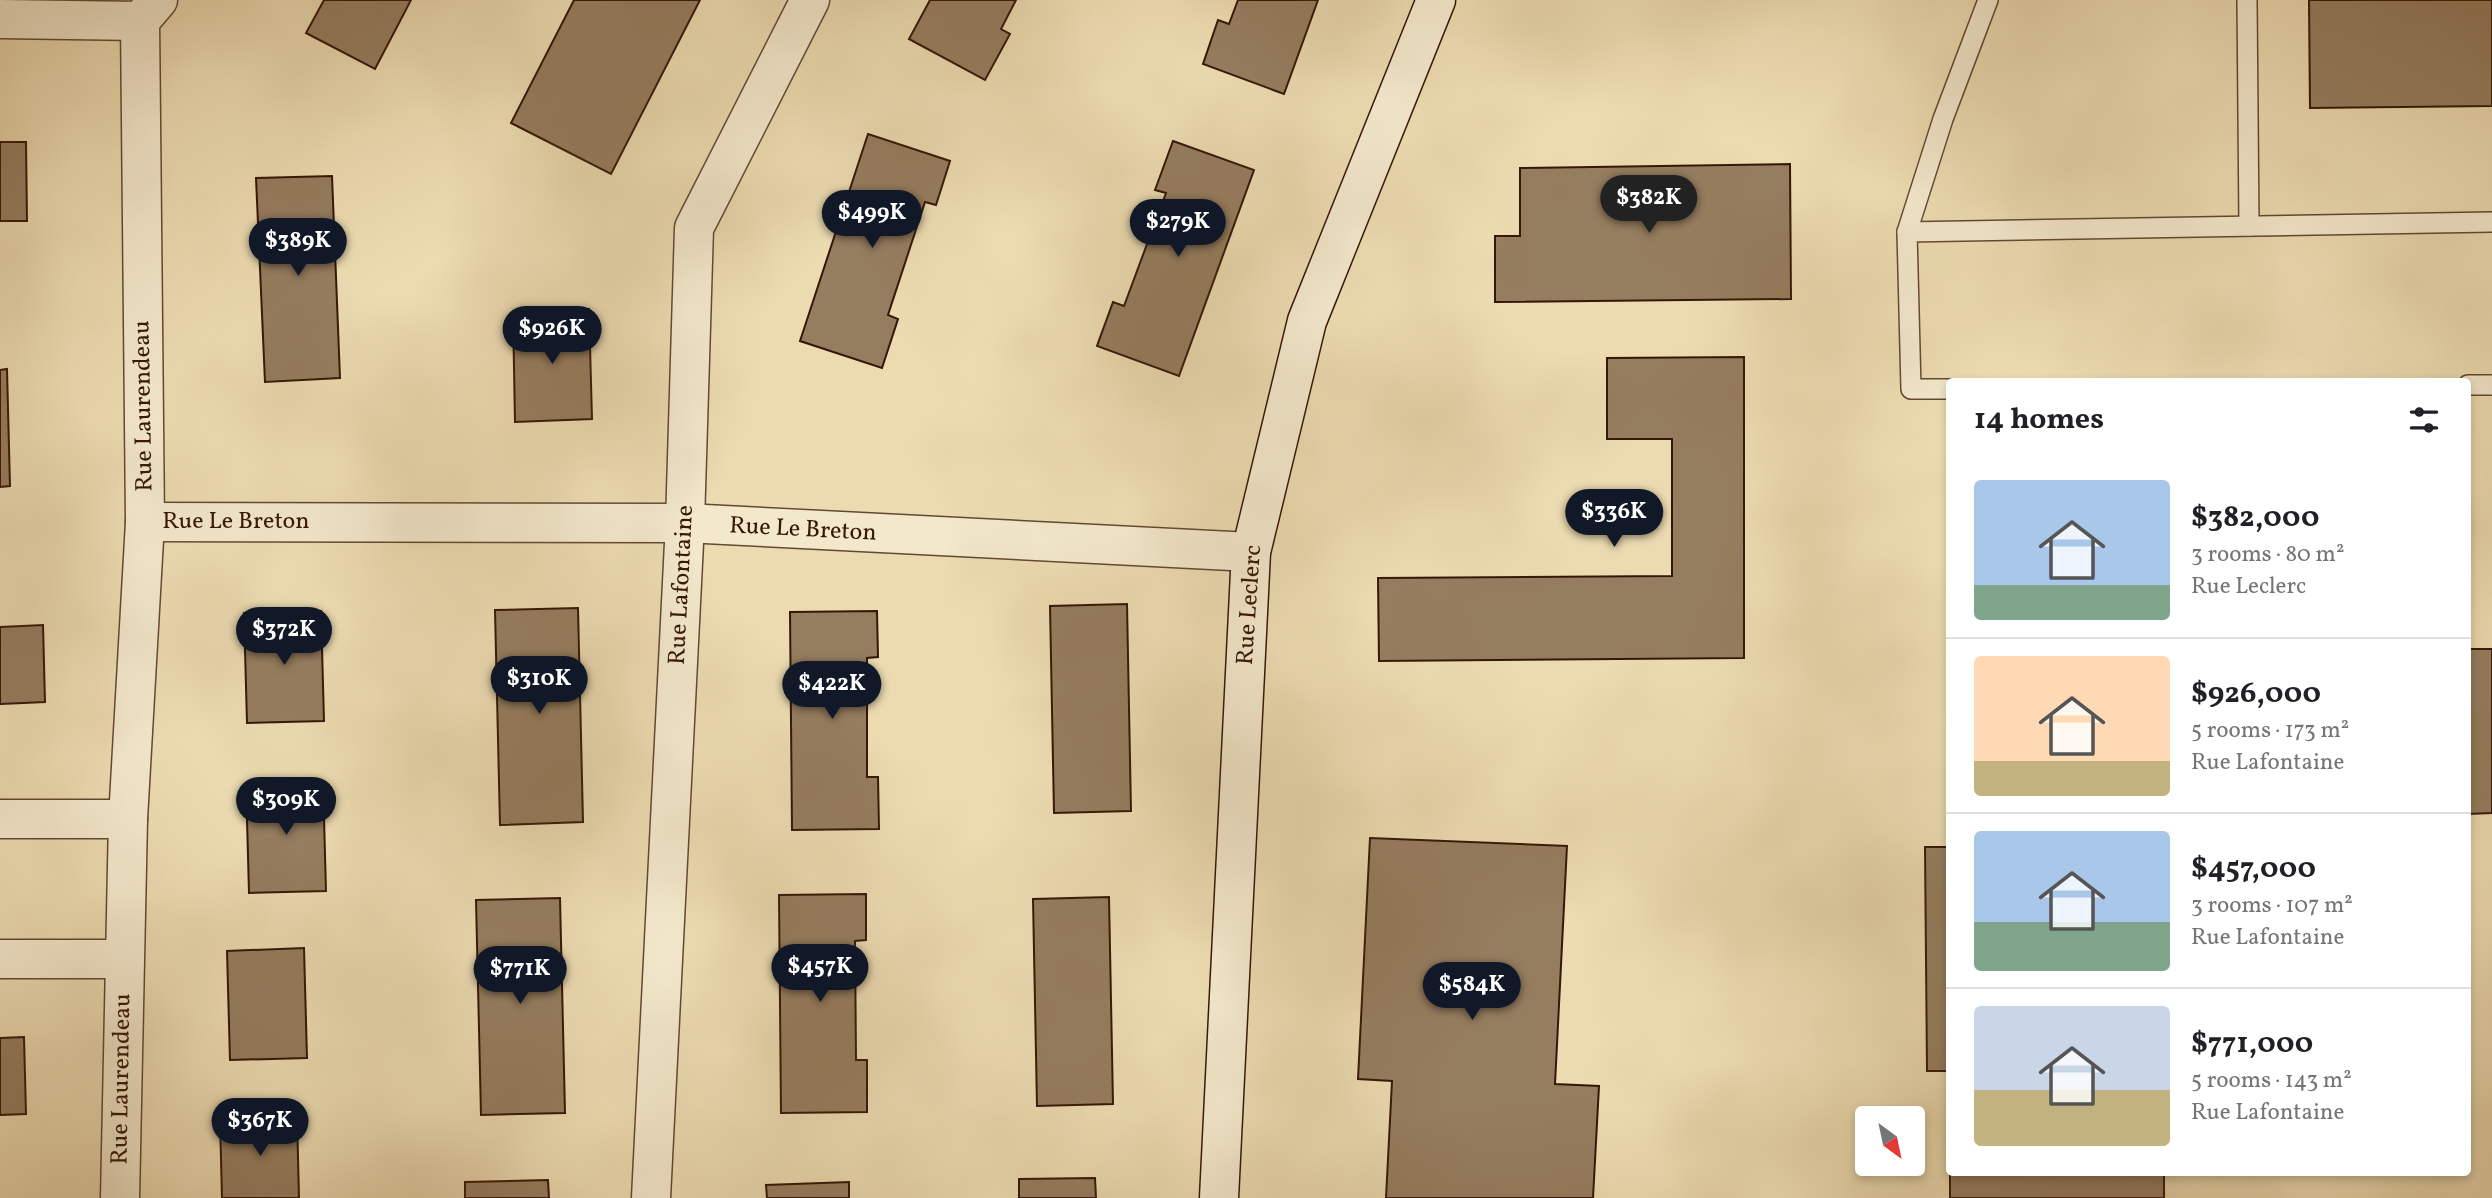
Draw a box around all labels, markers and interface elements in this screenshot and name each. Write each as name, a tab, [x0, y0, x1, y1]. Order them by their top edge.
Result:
pin: $382K	[1600, 176, 1698, 235]
text: $382K	[1616, 182, 1682, 214]
pin: $499K	[823, 190, 921, 250]
text: $499K	[838, 197, 906, 229]
pin: $279K	[1129, 200, 1227, 259]
text: $279K	[1146, 206, 1210, 238]
pin: $389K	[249, 218, 347, 278]
text: $389K	[265, 225, 331, 257]
pin: $926K	[503, 306, 601, 366]
text: $926K	[519, 313, 585, 345]
street label: Rue Laurendeau	[126, 320, 162, 492]
text: 14 homes	[1974, 399, 2104, 441]
icon: filters	[2405, 401, 2443, 439]
pin: $336K	[1565, 490, 1663, 549]
text: $336K	[1581, 496, 1647, 528]
text: $382,000	[2191, 497, 2319, 539]
street label: Rue Lafontaine	[661, 504, 703, 666]
street label: Rue Le Breton	[162, 505, 310, 539]
icon: home	[2030, 508, 2114, 592]
street label: Rue Le Breton	[729, 509, 877, 551]
text: 3 rooms · 80 m²	[2191, 539, 2344, 571]
street label: Rue Leclerc	[1229, 544, 1271, 666]
text: Rue Leclerc	[2191, 571, 2306, 603]
pin: $372K	[235, 608, 333, 667]
text: $372K	[252, 614, 316, 646]
pin: $310K	[490, 656, 588, 716]
pin: $422K	[783, 662, 881, 721]
text: $310K	[507, 663, 571, 695]
text: $422K	[798, 668, 866, 700]
text: $926,000	[2191, 673, 2321, 715]
icon: home	[2030, 684, 2114, 768]
text: 5 rooms · 173 m²	[2191, 715, 2349, 747]
text: Rue Lafontaine	[2191, 747, 2344, 779]
pin: $309K	[237, 778, 335, 837]
text: $309K	[252, 784, 320, 816]
text: $457,000	[2191, 848, 2316, 890]
icon: home	[2030, 859, 2114, 943]
text: 3 rooms · 107 m²	[2191, 890, 2353, 922]
text: Rue Lafontaine	[2191, 922, 2344, 954]
pin: $457K	[771, 944, 869, 1004]
pin: $771K	[471, 946, 569, 1006]
text: $457K	[787, 951, 853, 983]
text: $771K	[490, 953, 550, 985]
pin: $584K	[1423, 962, 1521, 1022]
text: $584K	[1439, 969, 1505, 1001]
street label: Rue Laurendeau	[104, 993, 140, 1165]
text: $771,000	[2191, 1023, 2313, 1065]
icon: home	[2030, 1034, 2114, 1118]
text: 5 rooms · 143 m²	[2191, 1065, 2352, 1097]
text: Rue Lafontaine	[2191, 1097, 2344, 1129]
pin: $367K	[211, 1098, 309, 1158]
text: $367K	[228, 1105, 292, 1137]
north arrow	[1855, 1106, 1925, 1176]
map controls	[1855, 1106, 1925, 1176]

